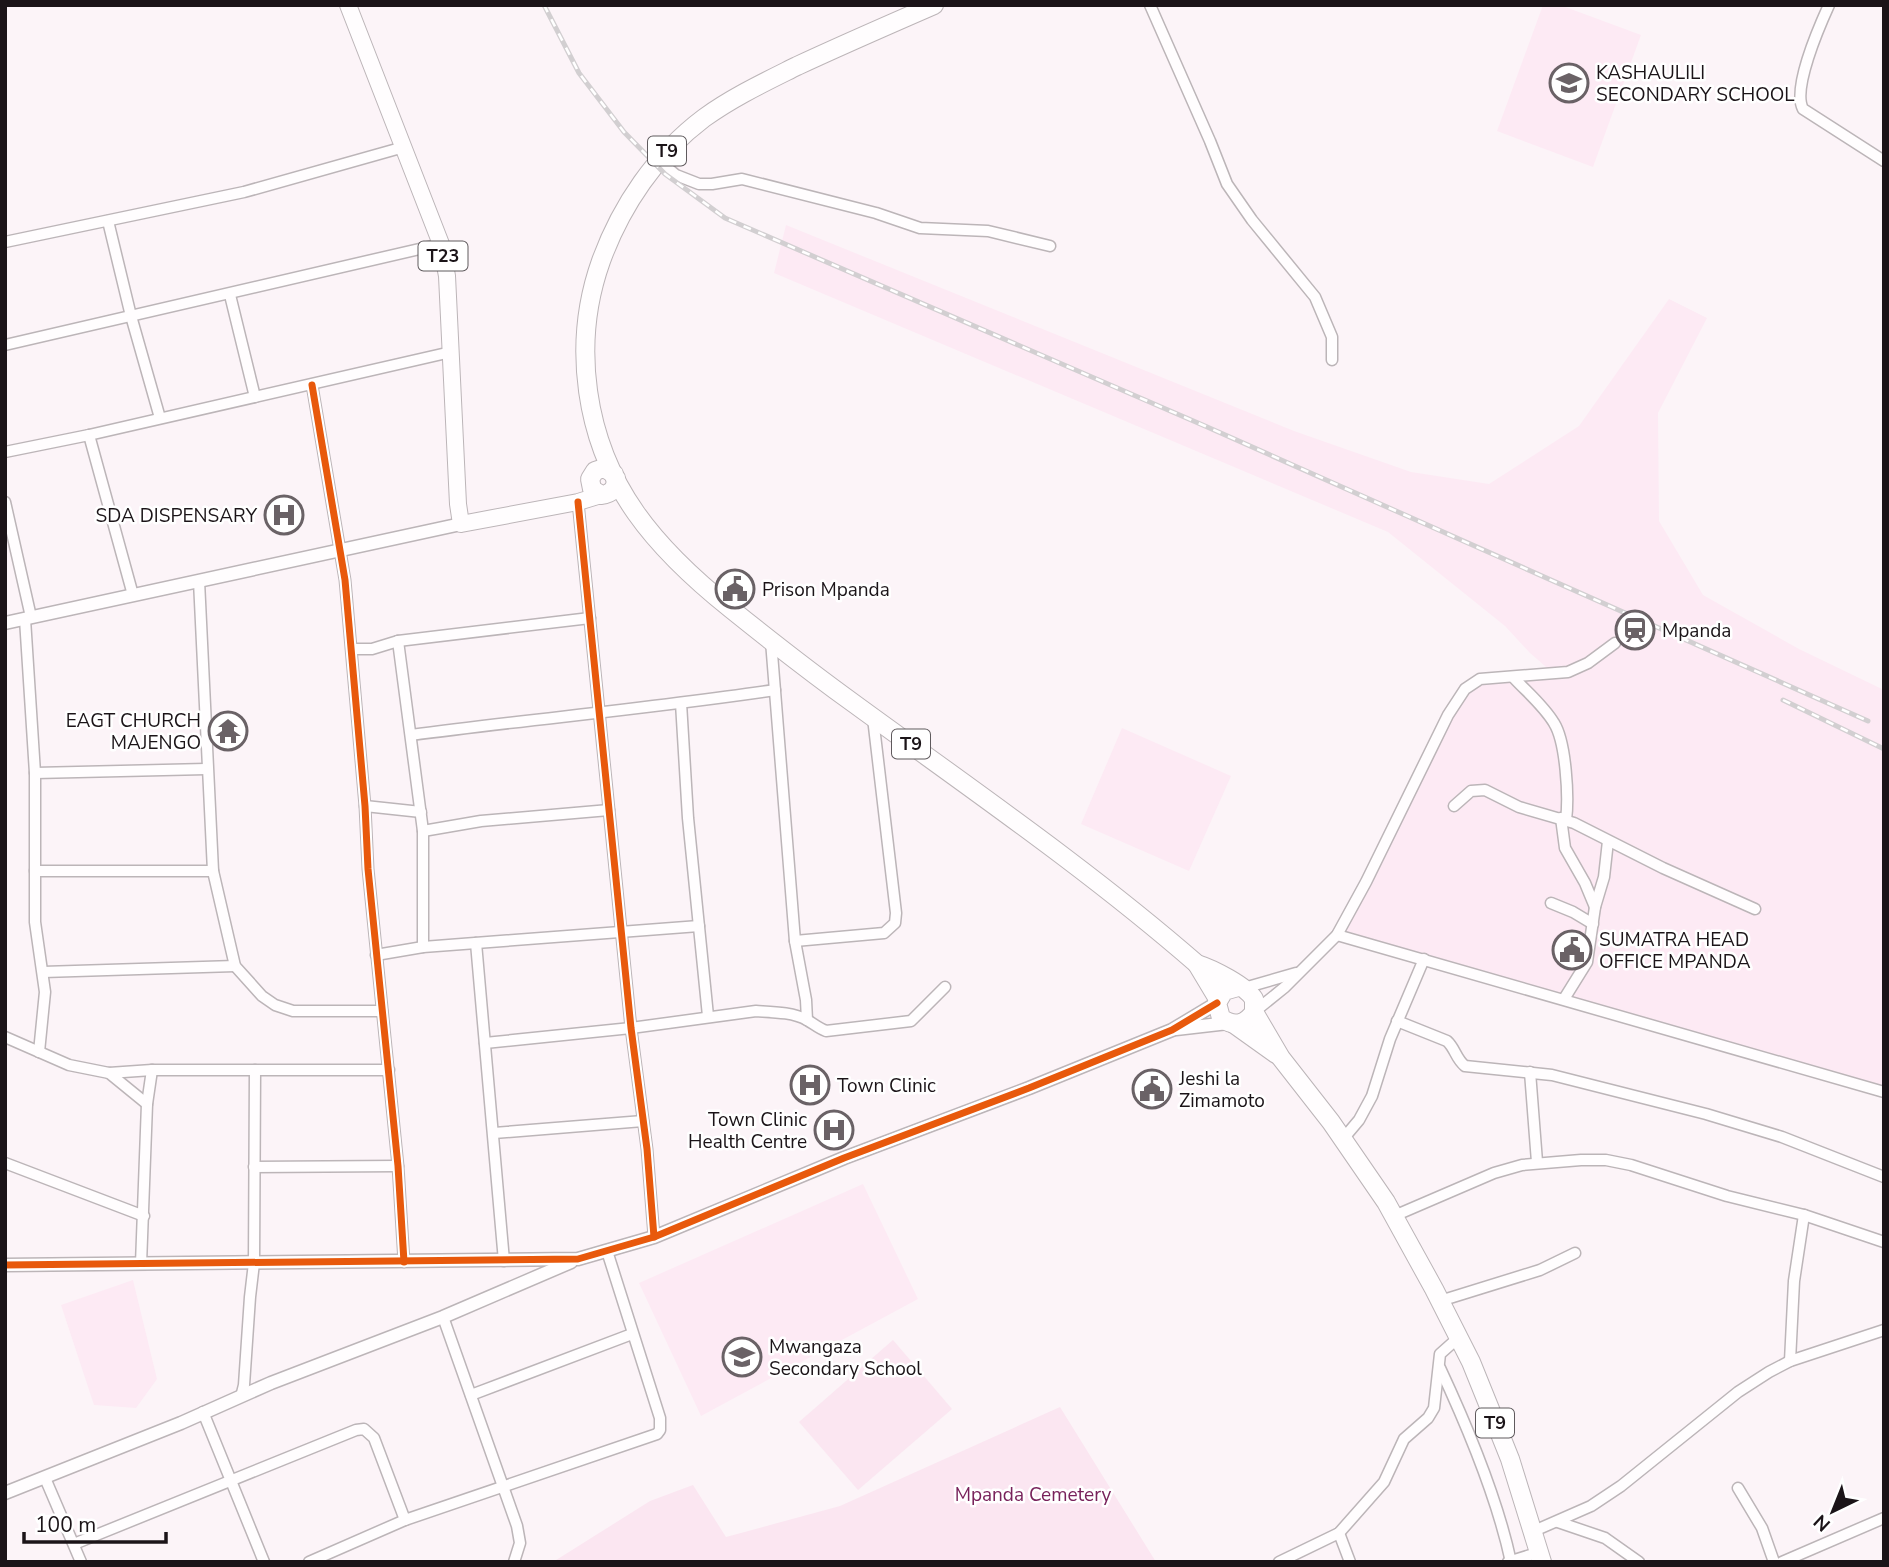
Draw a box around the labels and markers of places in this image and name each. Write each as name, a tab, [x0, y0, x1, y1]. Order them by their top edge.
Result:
place label: KASHAULILI SECONDARY SCHOOL	[1596, 60, 1795, 108]
school or university icon: KASHAULILI SECONDARY SCHOOL	[1548, 62, 1590, 104]
hospital icon: SDA DISPENSARY	[263, 494, 305, 536]
place label: SDA DISPENSARY	[95, 503, 258, 529]
public building icon: Prison Mpanda	[714, 568, 756, 610]
place label: Prison Mpanda	[762, 577, 890, 603]
station icon: Mpanda	[1614, 609, 1656, 651]
place label: Mpanda	[1662, 618, 1731, 644]
place label: EAGT CHURCH MAJENGO	[66, 708, 201, 756]
temple icon: EAGT CHURCH MAJENGO	[207, 710, 249, 752]
place label: SUMATRA HEAD OFFICE MPANDA	[1599, 927, 1751, 975]
public building icon: SUMATRA HEAD OFFICE MPANDA	[1551, 929, 1593, 971]
hospital icon: Town Clinic	[789, 1064, 831, 1106]
place label: Jeshi la Zimamoto	[1178, 1066, 1265, 1114]
public building icon: Jeshi la Zimamoto	[1131, 1068, 1173, 1110]
place label: Town Clinic	[837, 1073, 936, 1099]
place label: Town Clinic Health Centre	[688, 1107, 807, 1155]
hospital icon: Town Clinic Health Centre	[813, 1109, 855, 1151]
place label: Mwangaza Secondary School	[769, 1334, 922, 1382]
school or university icon: Mwangaza Secondary School	[721, 1336, 763, 1378]

